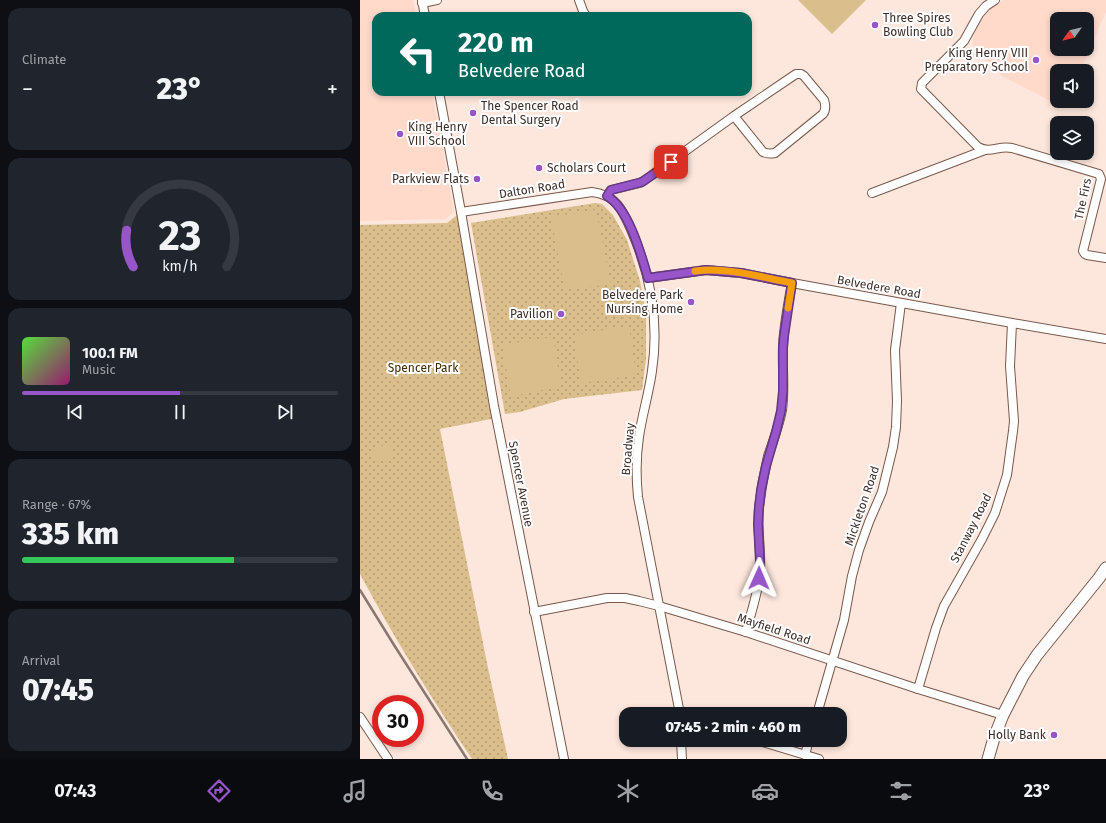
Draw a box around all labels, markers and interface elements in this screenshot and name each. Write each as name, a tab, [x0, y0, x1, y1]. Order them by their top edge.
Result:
place label: Three Spires Bowling Club	[883, 11, 954, 39]
north arrow	[1050, 12, 1094, 56]
map controls	[1050, 12, 1094, 160]
marker: Three Spires Bowling Club	[870, 20, 880, 30]
text: 220 m	[458, 26, 534, 59]
icon: left	[392, 28, 444, 80]
place label: King Henry VIII Preparatory School	[924, 46, 1028, 74]
text: Climate	[22, 52, 66, 67]
marker: King Henry VIII Preparatory School	[1031, 55, 1041, 65]
text: Belvedere Road	[458, 60, 586, 82]
button: sound	[1050, 64, 1094, 108]
text: 23°	[157, 71, 203, 107]
text: −	[22, 76, 33, 103]
text: +	[327, 76, 338, 103]
place label: The Spencer Road Dental Surgery	[481, 99, 579, 127]
marker: The Spencer Road Dental Surgery	[468, 108, 478, 118]
button: layers	[1050, 116, 1094, 160]
place label: King Henry VIII School	[408, 120, 467, 148]
marker: King Henry VIII School	[395, 129, 405, 139]
pin	[654, 145, 688, 179]
icon: arrive	[660, 151, 682, 173]
place label: Scholars Court	[547, 161, 627, 175]
marker: Scholars Court	[534, 163, 544, 173]
place label: Parkview Flats	[392, 172, 469, 186]
marker: Parkview Flats	[472, 174, 482, 184]
street label: Dalton Road	[498, 177, 566, 201]
street label: The Firs	[1072, 177, 1094, 221]
text: 23	[159, 211, 201, 261]
text: km/h	[162, 258, 198, 275]
street label: Belvedere Road	[836, 273, 922, 301]
place label: Belvedere Park Nursing Home	[602, 288, 684, 316]
marker: Belvedere Park Nursing Home	[686, 297, 696, 307]
place label: Pavilion	[510, 307, 553, 321]
marker: Pavilion	[556, 309, 566, 319]
text: 100.1 FM	[82, 344, 138, 362]
park label: Spencer Park	[388, 361, 459, 375]
text: Music	[82, 362, 116, 377]
icon: previous	[64, 401, 86, 423]
icon: pause	[169, 401, 191, 423]
icon: next	[274, 401, 296, 423]
street label: Broadway	[619, 422, 637, 476]
street label: Spencer Avenue	[506, 440, 536, 528]
street label: Mickleton Road	[842, 464, 882, 548]
street label: Stanway Road	[948, 491, 994, 565]
text: Range · 67%	[22, 497, 91, 512]
text: 335 km	[22, 516, 119, 552]
position arrow	[738, 557, 780, 599]
street label: Mayfield Road	[735, 611, 813, 647]
text: Arrival	[22, 653, 60, 668]
text: 07:45	[22, 672, 94, 708]
speed limit sign: 30	[372, 695, 424, 747]
text: 07:45 · 2 min · 460 m	[665, 718, 801, 736]
place label: Holly Bank	[988, 728, 1047, 742]
marker: Holly Bank	[1049, 730, 1059, 740]
icon: directions	[205, 777, 233, 805]
icon: music	[341, 777, 369, 805]
icon: phone	[478, 777, 506, 805]
icon: climate	[614, 777, 642, 805]
icon: car	[751, 777, 779, 805]
icon: filters	[887, 777, 915, 805]
text: 07:43	[54, 780, 96, 802]
text: 23°	[1024, 780, 1052, 802]

